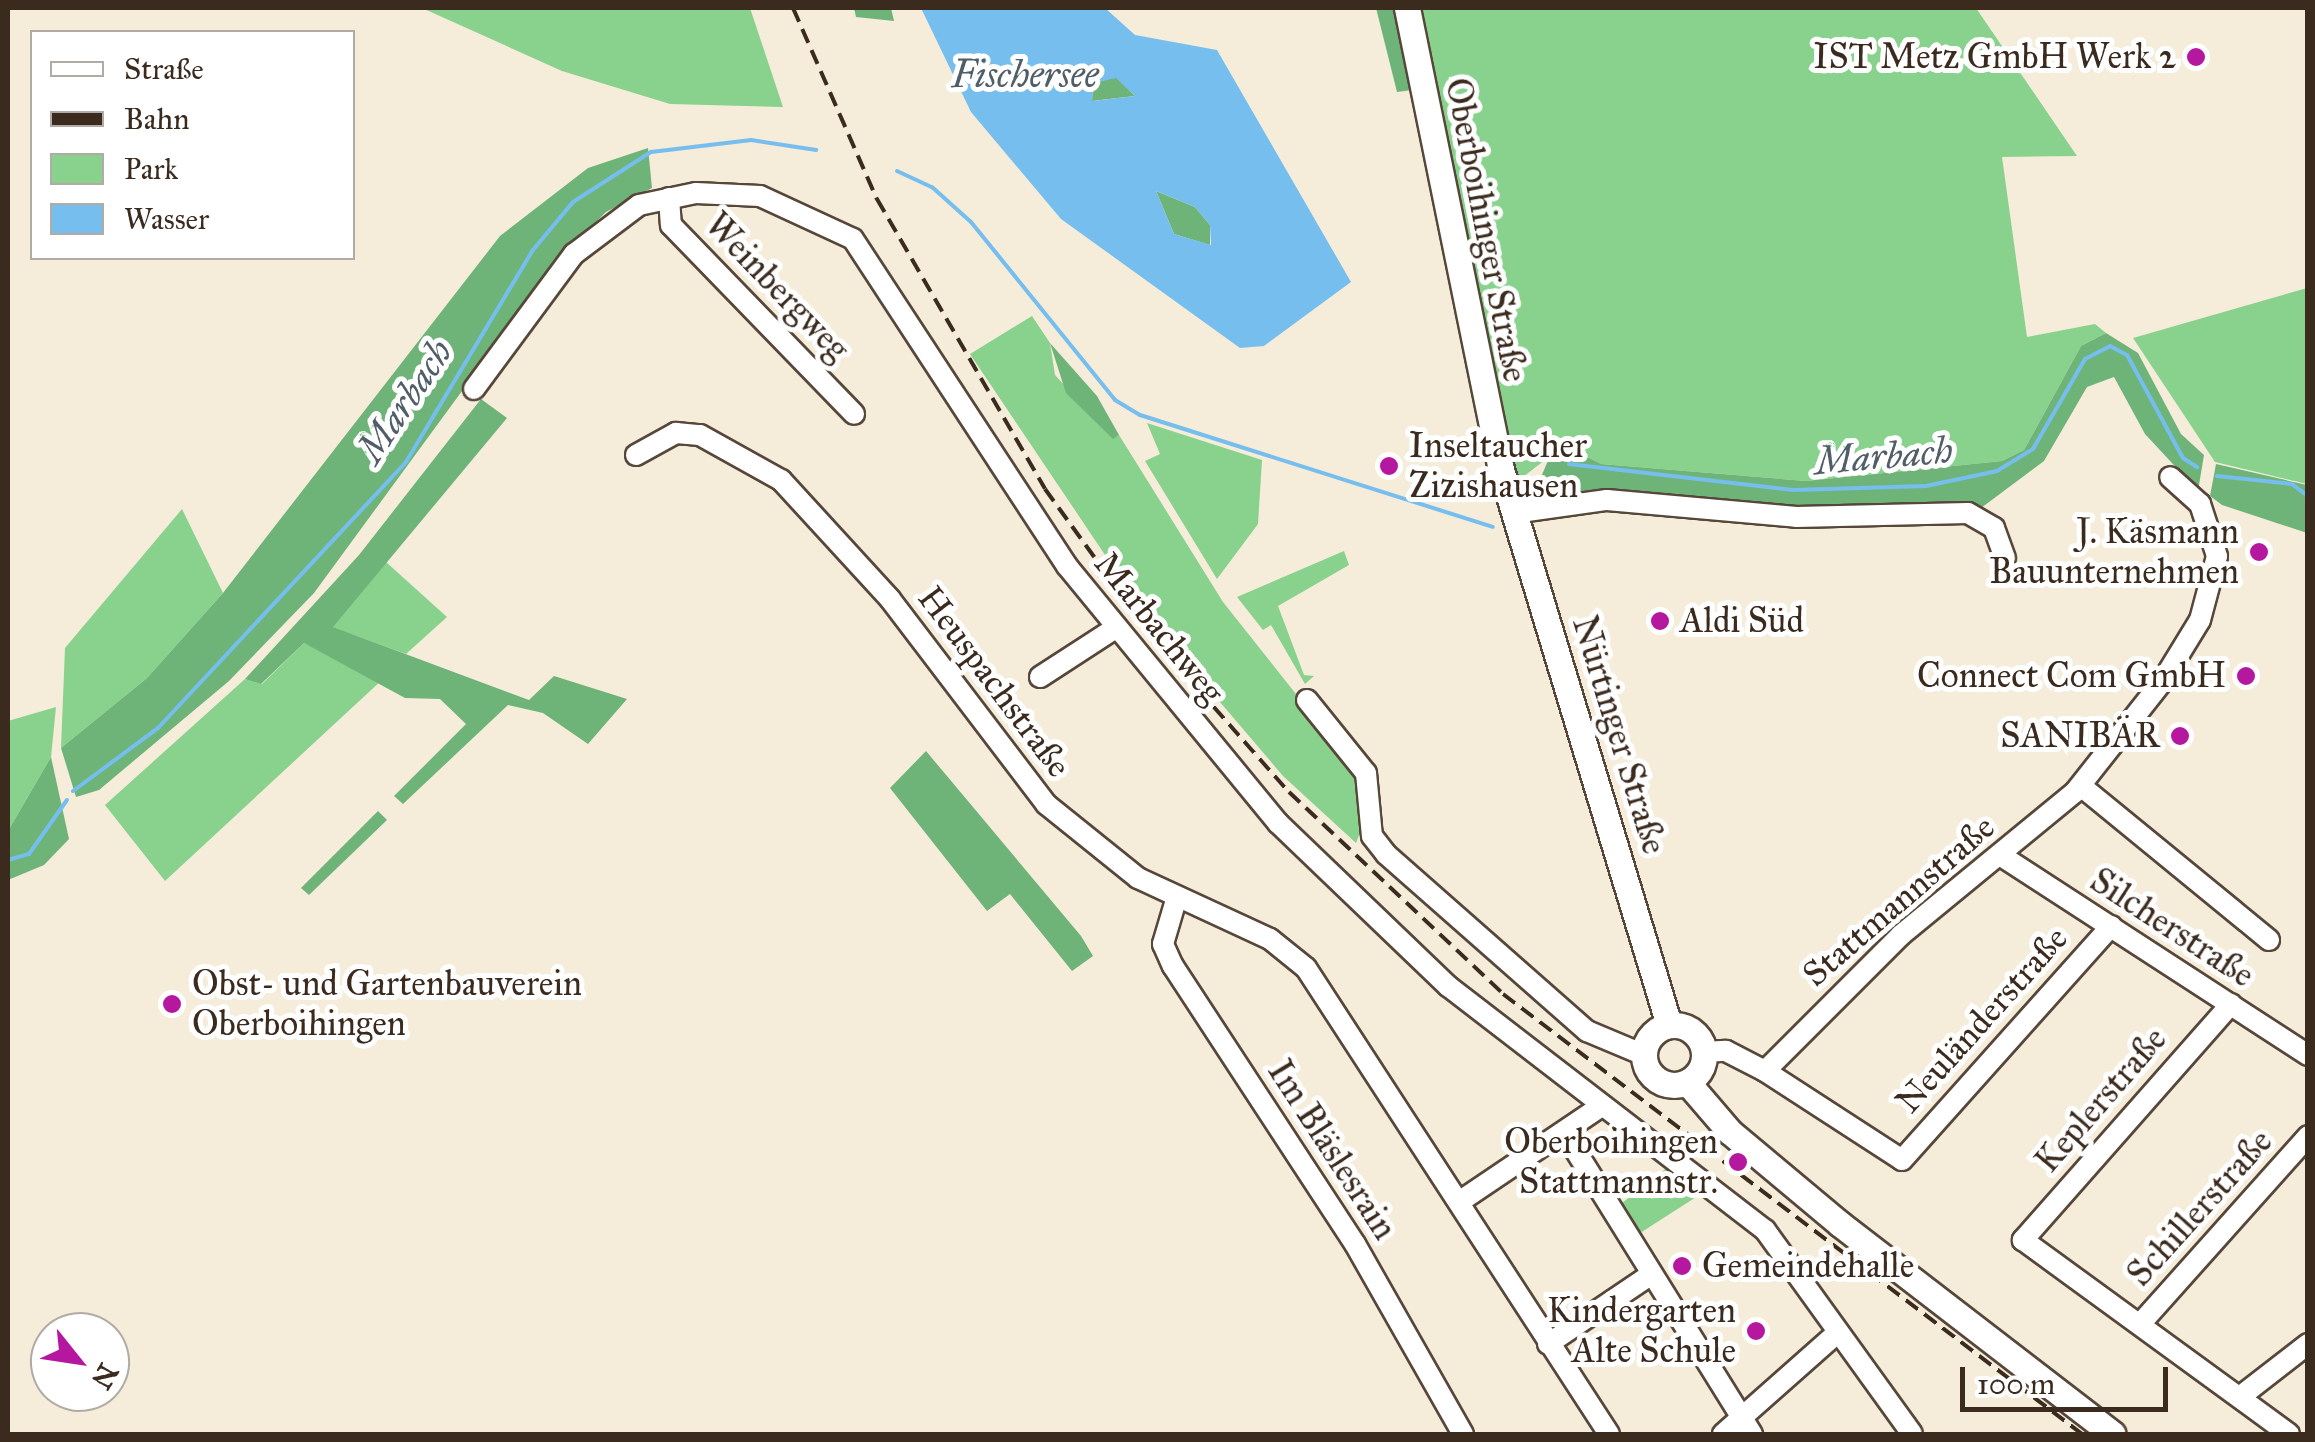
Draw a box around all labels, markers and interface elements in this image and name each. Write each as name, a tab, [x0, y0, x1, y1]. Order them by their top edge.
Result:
legend	[30, 30, 355, 260]
place label: IST Metz GmbH Werk 2	[1814, 36, 2176, 78]
marker: IST Metz GmbH Werk 2	[2185, 46, 2207, 68]
text: Straße	[124, 51, 204, 87]
water label: Fischersee	[951, 52, 1099, 98]
street label: Oberboihinger Straße	[1436, 75, 1536, 385]
text: Bahn	[124, 101, 189, 137]
text: Park	[124, 151, 178, 187]
text: Wasser	[124, 201, 209, 237]
street label: Weinbergweg	[696, 204, 858, 370]
water label: Marbach	[348, 331, 462, 471]
place label: Inseltaucher Zizishausen	[1409, 425, 1587, 507]
water label: Marbach	[1813, 427, 1955, 485]
marker: Inseltaucher Zizishausen	[1378, 455, 1400, 477]
place label: J. Käsmann Bauunternehmen	[1989, 511, 2239, 593]
marker: J. Käsmann Bauunternehmen	[2248, 541, 2270, 563]
street label: Marbachweg	[1085, 544, 1233, 712]
street label: Heuspachstraße	[909, 578, 1079, 786]
place label: Aldi Süd	[1680, 600, 1804, 642]
marker: Aldi Süd	[1649, 610, 1671, 632]
street label: Nürtinger Straße	[1563, 611, 1675, 859]
place label: Connect Com GmbH	[1917, 655, 2226, 697]
marker: Connect Com GmbH	[2235, 665, 2257, 687]
place label: SANIBÄR	[2000, 715, 2160, 757]
marker: SANIBÄR	[2169, 725, 2191, 747]
street label: Stattmannstraße	[1795, 806, 2003, 996]
street label: Silcherstraße	[2082, 860, 2262, 996]
street label: Neuländerstraße	[1887, 918, 2077, 1122]
place label: Obst- und Gartenbauverein Oberboihingen	[192, 963, 582, 1045]
marker: Obst- und Gartenbauverein Oberboihingen	[161, 993, 183, 1015]
street label: Keplerstraße	[2026, 1019, 2176, 1181]
street label: Im Bläslesrain	[1258, 1052, 1406, 1248]
place label: Oberboihingen Stattmannstr.	[1504, 1121, 1718, 1203]
street label: Schillerstraße	[2119, 1121, 2281, 1295]
marker: Oberboihingen Stattmannstr.	[1727, 1151, 1749, 1173]
place label: Gemeindehalle	[1702, 1245, 1914, 1287]
marker: Gemeindehalle	[1671, 1255, 1693, 1277]
place label: Kindergarten Alte Schule	[1547, 1290, 1736, 1372]
north arrow	[30, 1312, 130, 1412]
marker: Kindergarten Alte Schule	[1745, 1320, 1767, 1342]
scale bar	[1965, 1347, 2172, 1409]
text: N	[84, 1357, 126, 1395]
text: 100 m	[1977, 1366, 2055, 1402]

